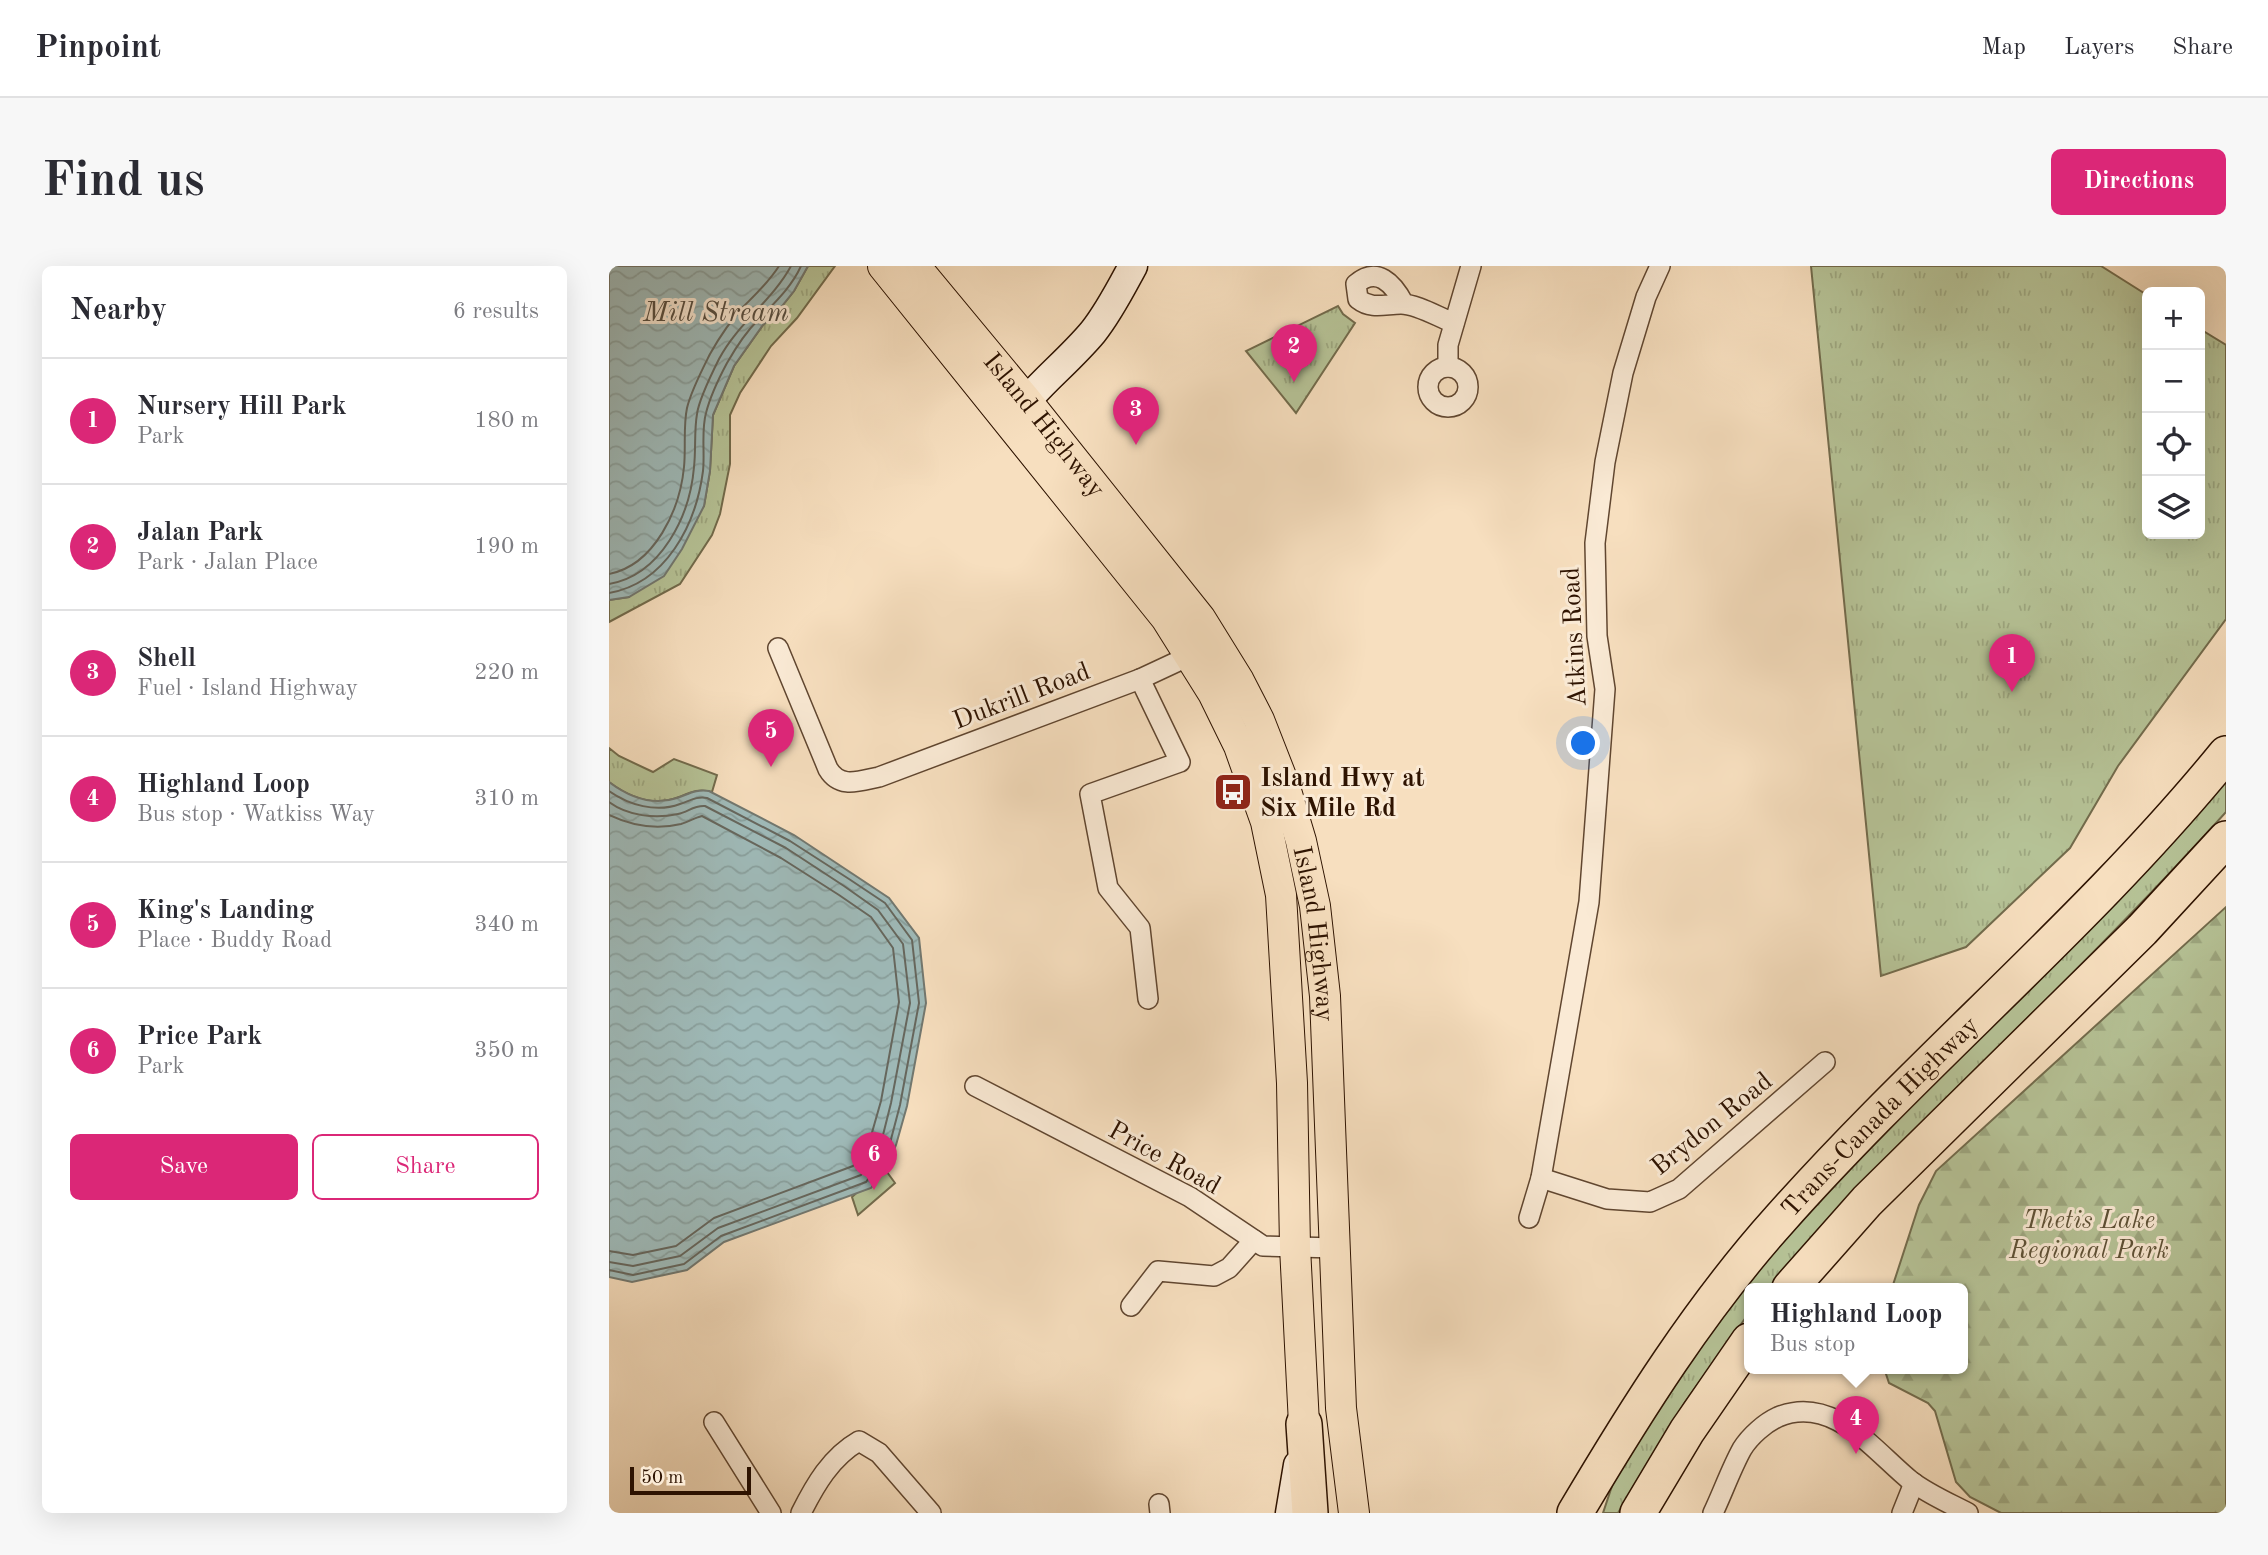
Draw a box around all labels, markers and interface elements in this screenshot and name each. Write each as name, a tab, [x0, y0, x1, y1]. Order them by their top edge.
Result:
text: Pinpoint	[35, 32, 161, 65]
text: Map	[1982, 36, 2026, 60]
text: Layers	[2064, 36, 2134, 60]
text: Share	[2172, 36, 2233, 60]
button: Directions	[2051, 149, 2226, 215]
text: Find us	[42, 158, 205, 207]
map controls	[2142, 287, 2205, 539]
button: +	[2142, 287, 2205, 350]
text: Nearby	[70, 296, 167, 326]
text: 6 results	[453, 300, 539, 323]
water label: Mill Stream	[642, 300, 789, 328]
pin: 2	[1271, 324, 1317, 382]
street label: Island Highway	[978, 348, 1109, 503]
button: −	[2142, 350, 2205, 413]
pin: 3	[1113, 387, 1159, 445]
text: Nursery Hill Park	[137, 394, 347, 420]
text: 1	[86, 409, 100, 432]
text: 180 m	[474, 409, 539, 432]
button: locate	[2142, 413, 2205, 476]
text: Park	[137, 425, 184, 448]
button: layers	[2142, 476, 2205, 539]
text: Jalan Park	[137, 520, 263, 546]
text: 2	[86, 535, 100, 558]
text: 190 m	[474, 535, 539, 558]
text: Park · Jalan Place	[137, 551, 318, 574]
street label: Atkins Road	[1558, 566, 1592, 708]
pin: 1	[1989, 634, 2035, 692]
text: Shell	[137, 646, 196, 672]
street label: Dukrill Road	[950, 659, 1094, 735]
text: 3	[86, 661, 100, 684]
text: 220 m	[474, 661, 539, 684]
text: Fuel · Island Highway	[137, 677, 358, 700]
pin: 5	[748, 709, 794, 767]
your location	[1566, 726, 1600, 760]
place label: Island Hwy at Six Mile Rd	[1260, 766, 1425, 822]
bus stop icon: Island Hwy at Six Mile Rd	[1212, 771, 1254, 813]
text: Highland Loop	[137, 772, 310, 798]
text: 4	[86, 787, 100, 810]
text: 310 m	[474, 787, 539, 810]
text: Bus stop · Watkiss Way	[137, 803, 375, 826]
street label: Island Highway	[1287, 844, 1337, 1023]
text: King's Landing	[137, 898, 314, 924]
text: 5	[86, 913, 100, 936]
text: 340 m	[474, 913, 539, 936]
text: Place · Buddy Road	[137, 929, 332, 952]
street label: Trans-Canada Highway	[1777, 1012, 1984, 1223]
text: Price Park	[137, 1024, 262, 1050]
text: 6	[86, 1039, 100, 1062]
text: 350 m	[474, 1039, 539, 1062]
text: Park	[137, 1055, 184, 1078]
street label: Brydon Road	[1647, 1068, 1778, 1181]
street label: Price Road	[1104, 1117, 1225, 1200]
pin: 6	[851, 1132, 897, 1190]
button: Save	[70, 1134, 298, 1200]
button: Share	[312, 1134, 539, 1200]
park label: Thetis Lake Regional Park	[2008, 1208, 2169, 1264]
popup	[1744, 1283, 1968, 1374]
text: Highland Loop	[1770, 1302, 1942, 1328]
text: Bus stop	[1770, 1333, 1856, 1356]
pin: 4	[1833, 1396, 1879, 1454]
scale bar	[630, 1464, 751, 1496]
text: 50 m	[641, 1469, 683, 1488]

